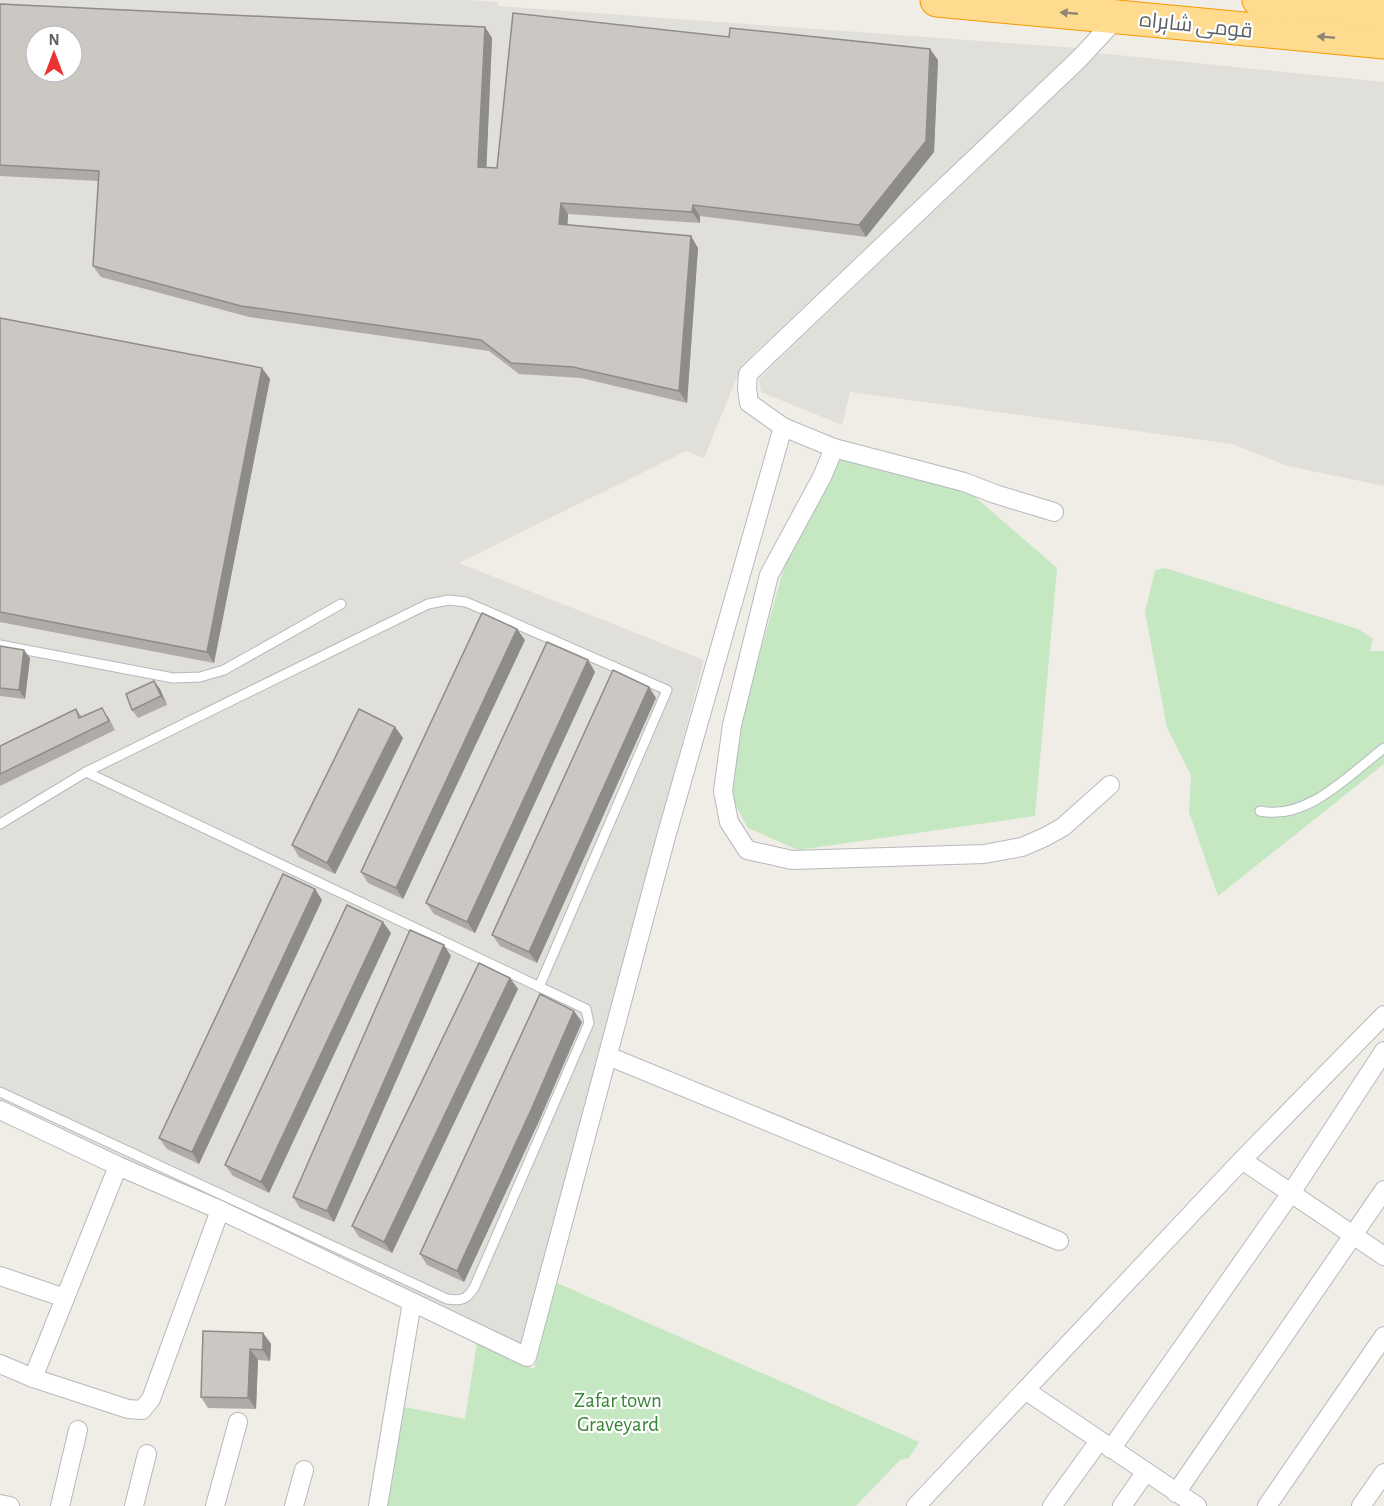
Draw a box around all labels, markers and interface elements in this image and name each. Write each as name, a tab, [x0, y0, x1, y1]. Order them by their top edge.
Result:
one-way arrow	[1059, 8, 1078, 17]
street label: قومی شاہراہ	[1138, 9, 1254, 45]
north arrow	[24, 24, 84, 84]
text: N	[48, 32, 60, 48]
one-way arrow	[1316, 32, 1335, 42]
park label: Zafar town Graveyard	[574, 1390, 662, 1435]

